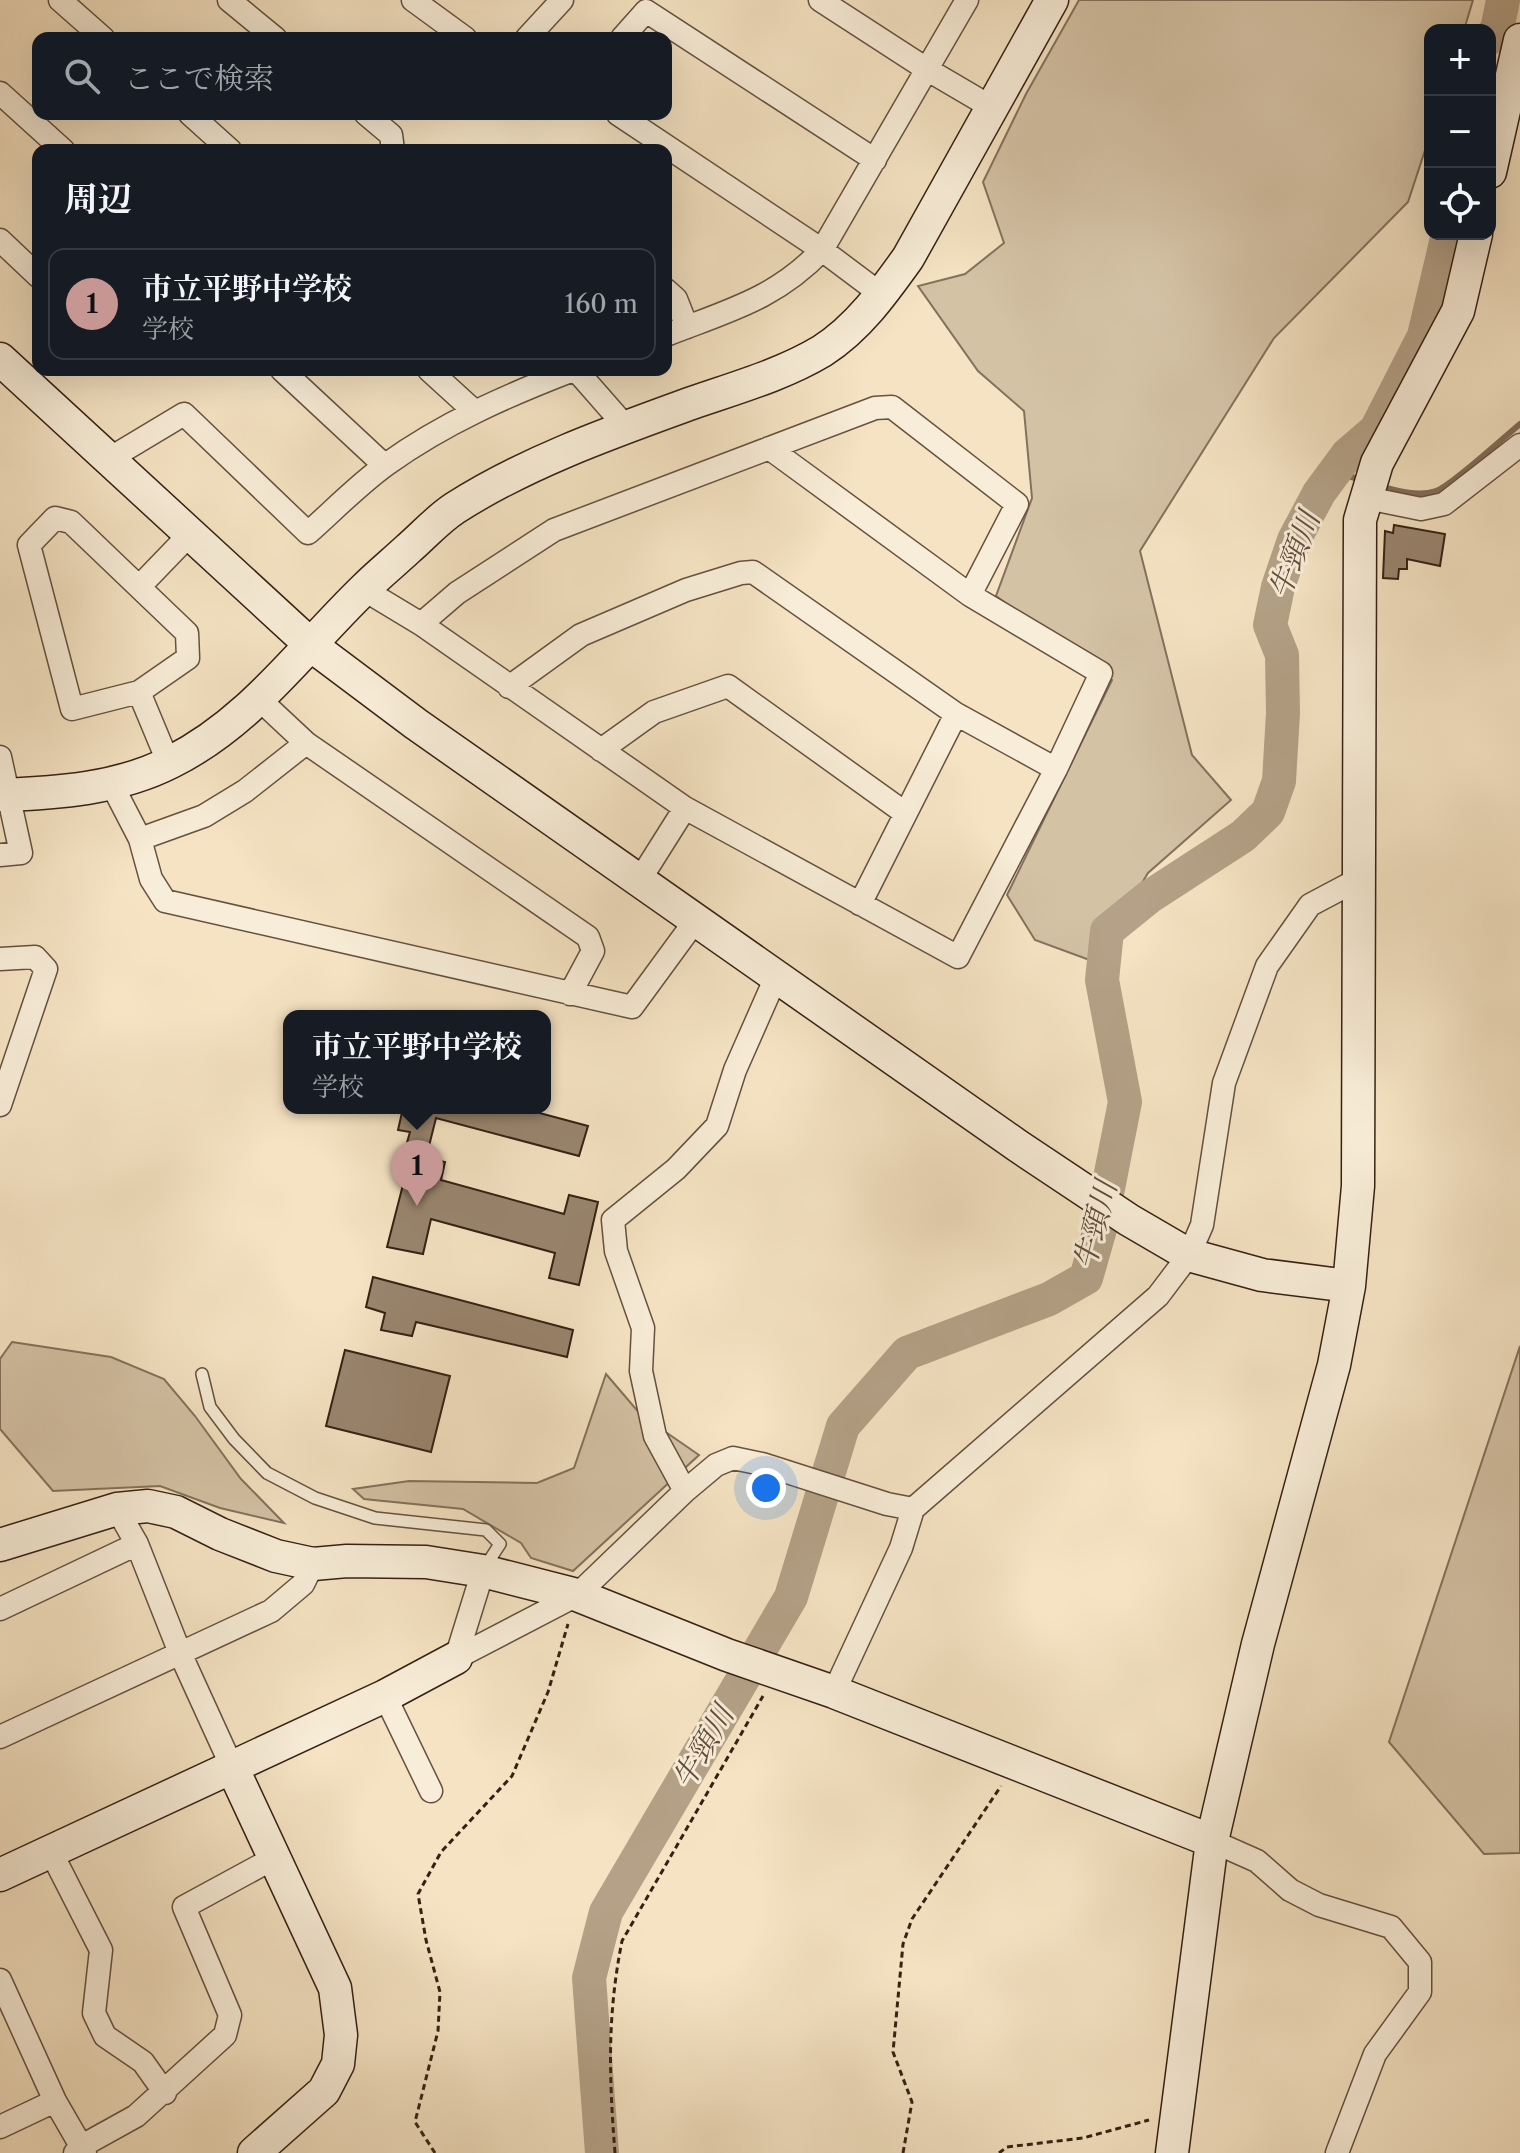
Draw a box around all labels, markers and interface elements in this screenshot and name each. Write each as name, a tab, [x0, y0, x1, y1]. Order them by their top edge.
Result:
map controls	[1424, 24, 1496, 240]
button: +	[1424, 24, 1496, 96]
search box	[32, 32, 672, 120]
icon: search	[60, 54, 104, 98]
text: ここで検索	[124, 60, 274, 97]
button: −	[1424, 96, 1496, 168]
button: locate	[1424, 168, 1496, 240]
text: 周辺	[64, 178, 132, 220]
text: 市立平野中学校	[142, 270, 352, 307]
text: 1	[86, 288, 98, 320]
text: 160 m	[564, 288, 638, 320]
text: 学校	[142, 313, 194, 345]
water label: 牛頸川	[1261, 504, 1328, 604]
popup	[283, 1010, 551, 1114]
text: 市立平野中学校	[312, 1028, 522, 1065]
text: 学校	[312, 1071, 364, 1103]
pin: 1	[391, 1140, 443, 1206]
water label: 牛頸川	[1065, 1174, 1125, 1273]
your location	[746, 1468, 786, 1508]
water label: 牛頸川	[664, 1696, 743, 1795]

